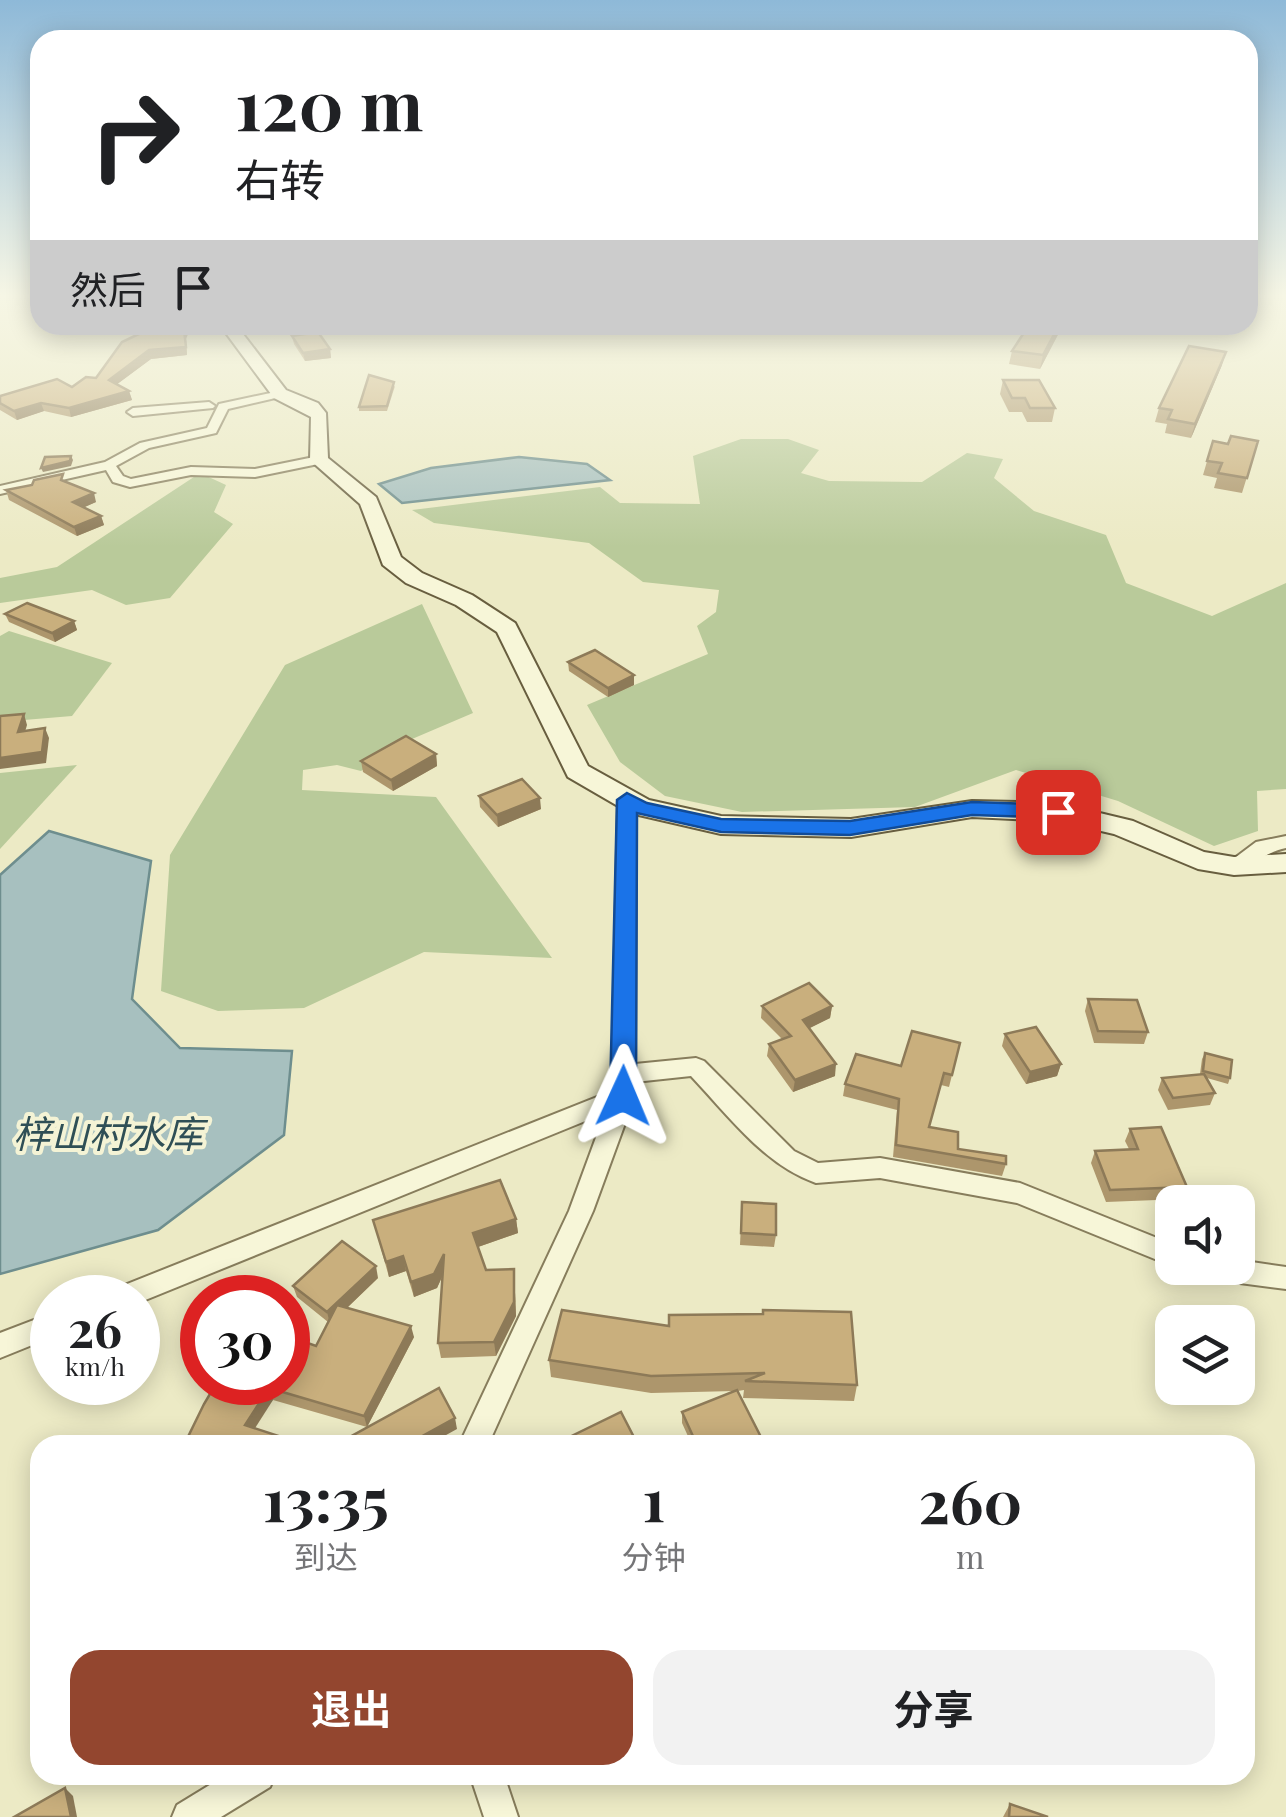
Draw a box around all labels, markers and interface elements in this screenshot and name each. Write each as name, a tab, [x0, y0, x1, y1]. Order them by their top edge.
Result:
text: 120 m	[235, 55, 423, 149]
icon: right	[70, 70, 200, 200]
text: 右转	[235, 148, 325, 208]
icon: arrive	[166, 260, 221, 315]
text: 然后	[70, 263, 146, 314]
pin	[1016, 770, 1101, 855]
icon: arrive	[1031, 785, 1086, 840]
position arrow	[571, 1044, 675, 1148]
water label: 梓山村水库	[13, 1107, 209, 1158]
map controls	[1155, 1185, 1255, 1405]
button: sound	[1155, 1185, 1255, 1285]
speed limit sign: 30	[180, 1275, 310, 1405]
text: 26	[68, 1294, 122, 1361]
button: layers	[1155, 1305, 1255, 1405]
text: km/h	[65, 1349, 125, 1382]
text: 13:35	[263, 1457, 389, 1537]
text: 1	[642, 1457, 665, 1537]
text: 260	[918, 1459, 1022, 1539]
text: 到达	[294, 1534, 358, 1577]
text: 分钟	[622, 1534, 686, 1577]
text: m	[956, 1534, 985, 1577]
button: 退出	[70, 1650, 633, 1765]
button: 分享	[653, 1650, 1215, 1765]

